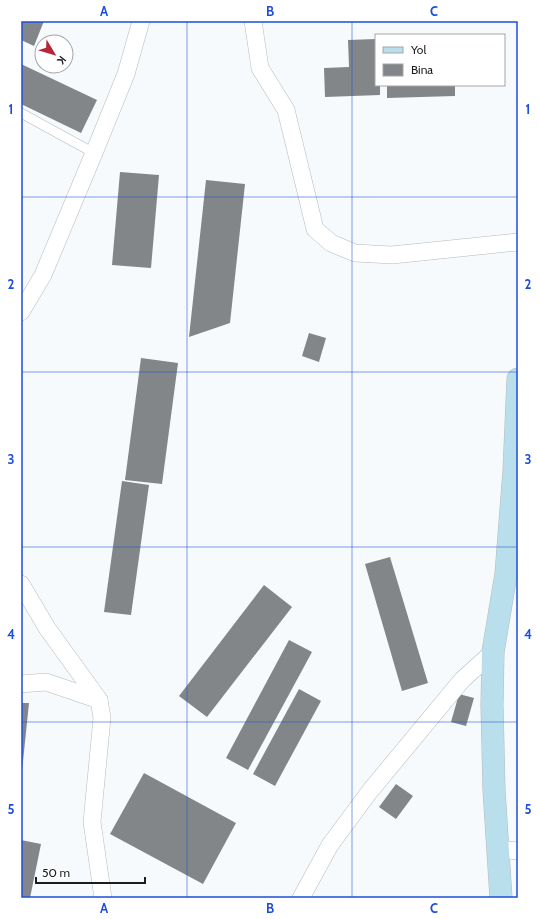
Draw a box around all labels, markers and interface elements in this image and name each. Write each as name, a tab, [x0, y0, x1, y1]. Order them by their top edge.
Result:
text: A	[100, 3, 109, 19]
text: B	[266, 3, 274, 19]
text: C	[430, 3, 438, 19]
north arrow	[34, 34, 74, 74]
legend	[375, 34, 505, 86]
text: Yol	[410, 42, 426, 57]
text: K	[54, 53, 70, 67]
text: Bina	[411, 62, 433, 77]
text: 1	[9, 101, 13, 117]
text: 1	[526, 101, 530, 117]
text: 2	[8, 276, 15, 292]
text: 2	[525, 276, 532, 292]
text: 3	[7, 451, 15, 467]
text: 3	[524, 451, 532, 467]
text: 4	[7, 626, 15, 642]
text: 4	[524, 626, 532, 642]
text: 5	[8, 801, 15, 817]
text: 5	[525, 801, 532, 817]
scale bar	[36, 859, 145, 885]
text: 50 m	[42, 865, 70, 880]
text: A	[100, 900, 109, 916]
text: B	[266, 900, 274, 916]
text: C	[430, 900, 438, 916]

